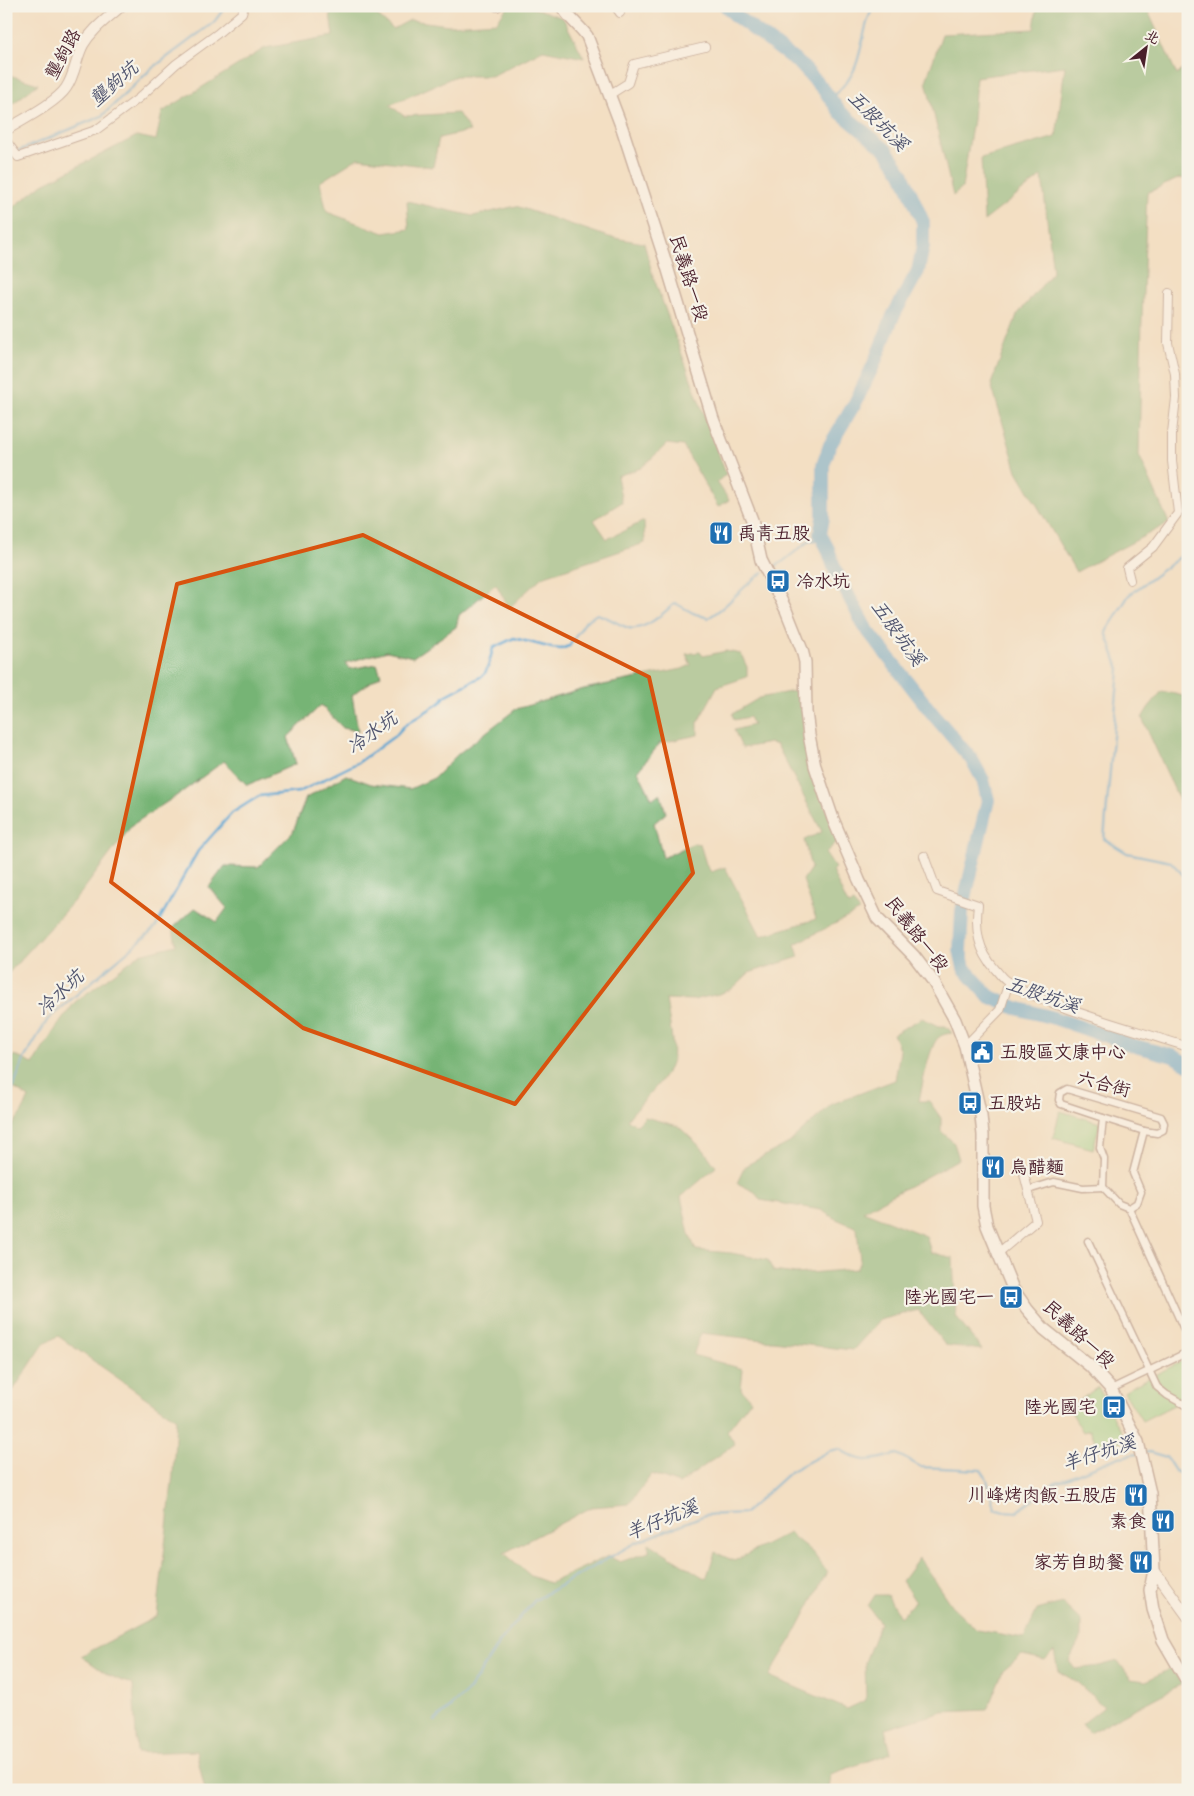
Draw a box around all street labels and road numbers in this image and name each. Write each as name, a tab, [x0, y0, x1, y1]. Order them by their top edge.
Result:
street label: 壟鉤路	[41, 25, 85, 83]
street label: 民義路一段	[665, 232, 713, 324]
street label: 民義路一段	[881, 892, 953, 976]
street label: 六合街	[1075, 1066, 1133, 1102]
street label: 民義路一段	[1039, 1295, 1119, 1373]

